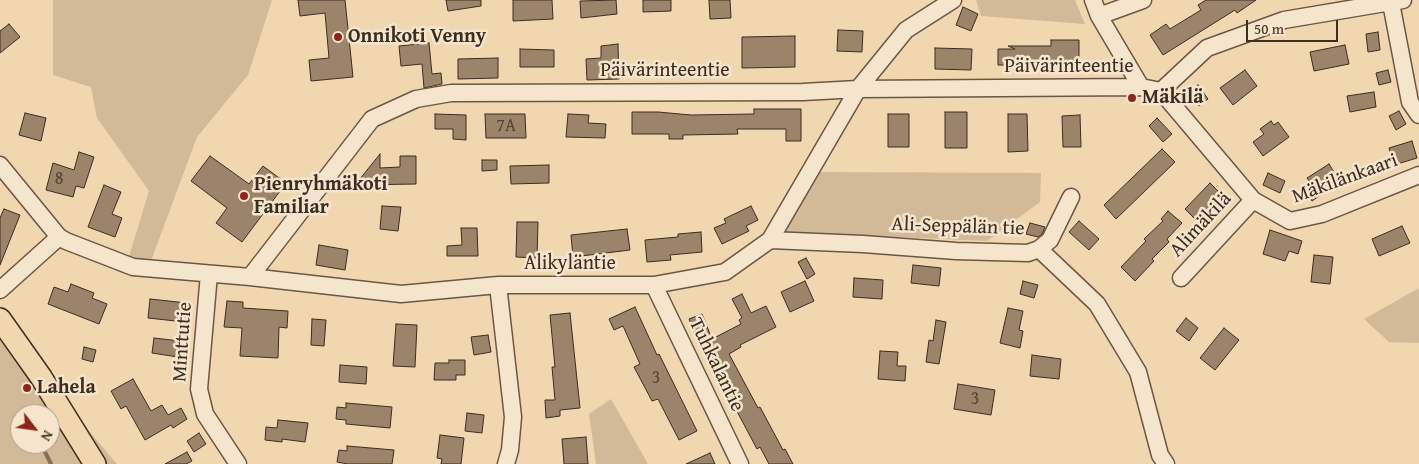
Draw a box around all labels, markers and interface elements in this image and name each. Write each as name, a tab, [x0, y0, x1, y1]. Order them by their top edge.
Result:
scale bar	[1249, 10, 1342, 42]
text: 50 m	[1254, 18, 1284, 39]
place label: Onnikoti Venny	[348, 25, 486, 49]
marker: Onnikoti Venny	[332, 31, 344, 43]
street label: Päivärinteentie	[1004, 55, 1134, 79]
street label: Päivärinteentie	[600, 59, 730, 83]
place label: Mäkilä	[1142, 86, 1203, 110]
marker: Mäkilä	[1126, 92, 1138, 104]
house number: 7A	[496, 115, 516, 137]
street label: Mäkilänkaari	[1289, 149, 1401, 209]
house number: 8	[55, 168, 63, 190]
place label: Pienryhmäkoti Familiar	[254, 173, 388, 220]
street label: Alimäkilä	[1165, 188, 1237, 262]
marker: Pienryhmäkoti Familiar	[238, 190, 250, 202]
street label: Ali-Seppälän tie	[891, 213, 1025, 241]
street label: Alikyläntie	[524, 252, 616, 276]
street label: Minttutie	[168, 301, 198, 383]
street label: Tuhkalantie	[683, 314, 749, 416]
house number: 3	[652, 367, 660, 389]
place label: Lahela	[37, 376, 96, 400]
marker: Lahela	[21, 382, 33, 394]
house number: 3	[971, 388, 979, 410]
north arrow	[10, 404, 60, 454]
text: N	[36, 427, 58, 445]

